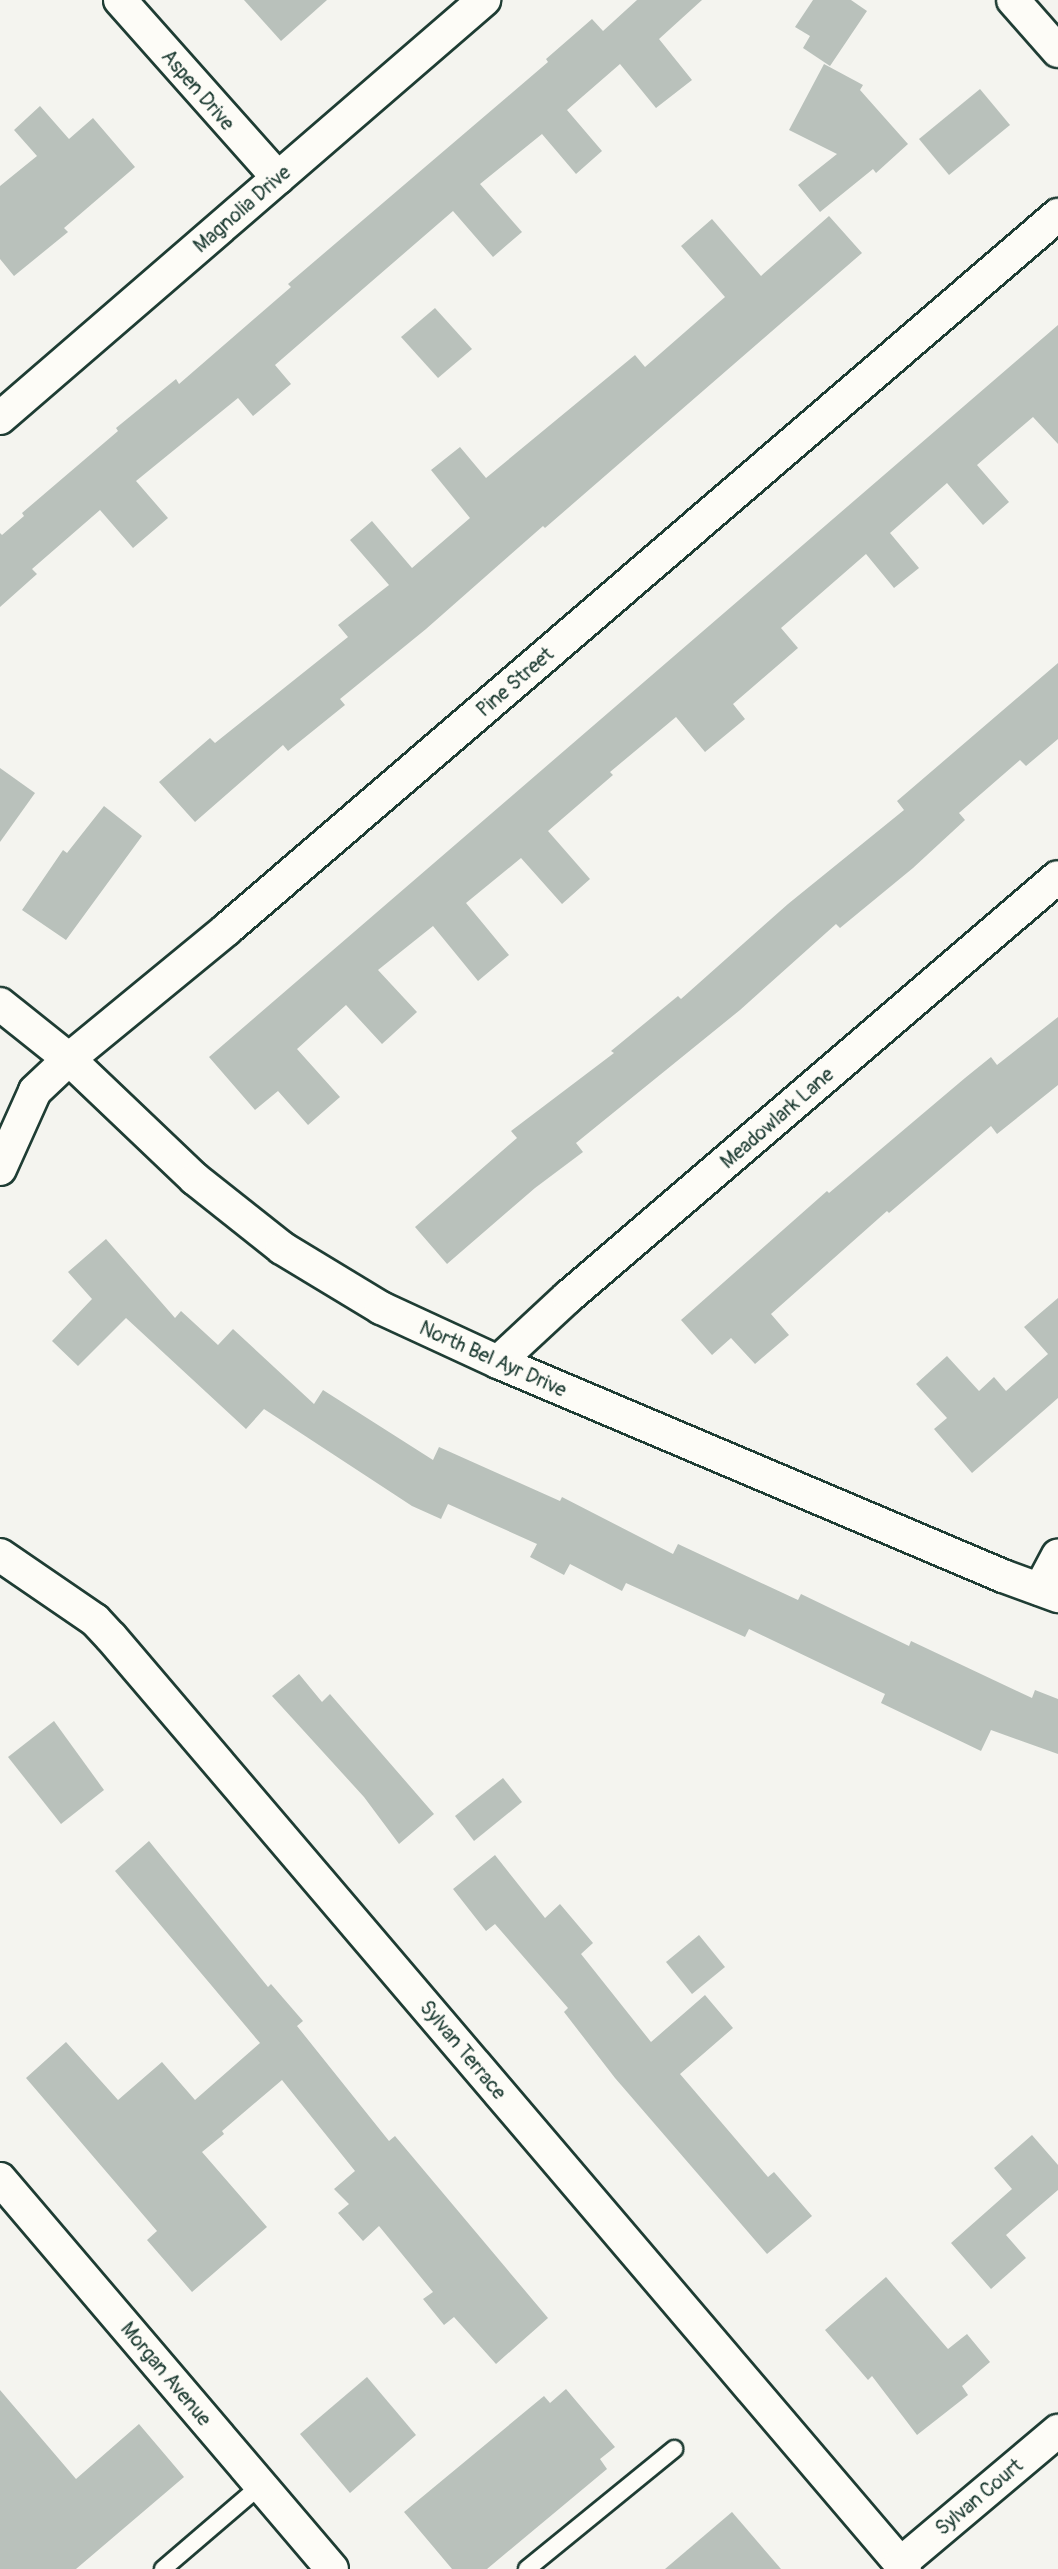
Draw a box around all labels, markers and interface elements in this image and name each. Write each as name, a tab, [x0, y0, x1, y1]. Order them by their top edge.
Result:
street label: Aspen Drive	[156, 45, 240, 135]
street label: Magnolia Drive	[189, 160, 295, 258]
street label: Pine Street	[472, 642, 558, 722]
street label: Meadowlark Lane	[716, 1062, 838, 1174]
street label: North Bel Ayr Drive	[416, 1316, 570, 1402]
street label: Sylvan Terrace	[415, 1996, 511, 2104]
street label: Morgan Avenue	[116, 2317, 216, 2431]
street label: Sylvan Court	[930, 2454, 1028, 2540]

